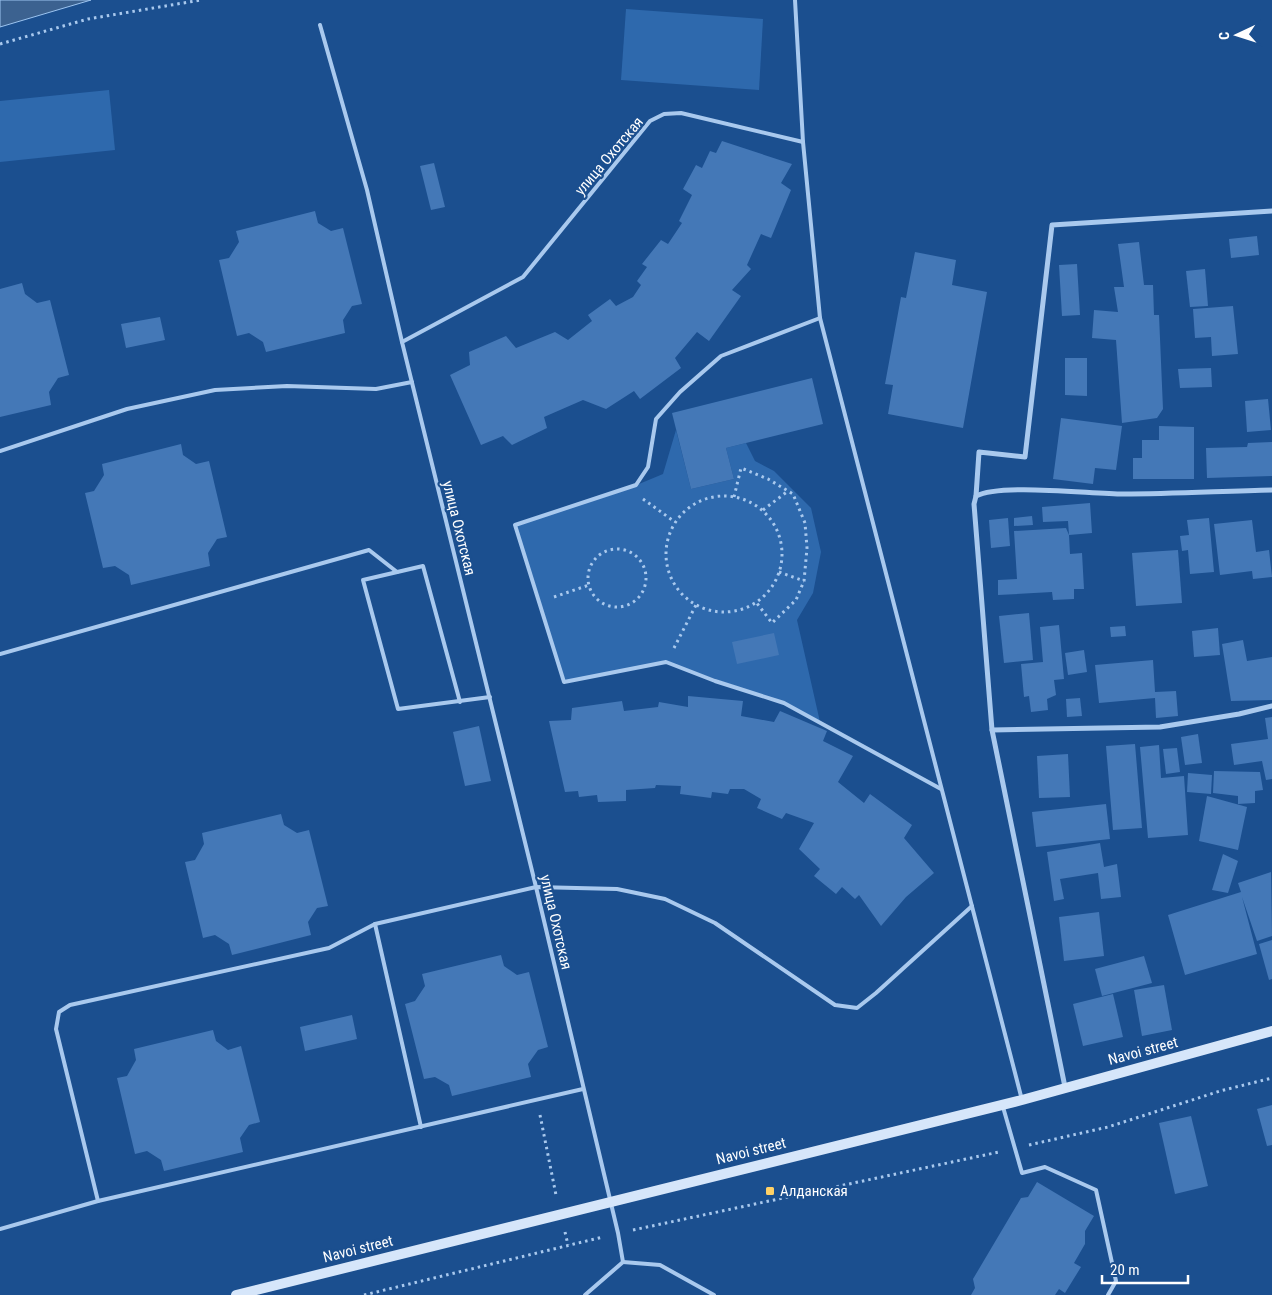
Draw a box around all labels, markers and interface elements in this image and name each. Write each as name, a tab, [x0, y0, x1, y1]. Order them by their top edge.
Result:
north arrow	[1212, 10, 1262, 60]
text: С	[1216, 31, 1232, 40]
street label: улица Охотская	[571, 113, 647, 199]
street label: улица Охотская	[439, 479, 479, 577]
street label: улица Охотская	[536, 873, 576, 971]
street label: Navoi street	[1106, 1033, 1180, 1069]
street label: Navoi street	[714, 1134, 788, 1168]
place label: Алданская	[780, 1182, 848, 1200]
marker: Алданская	[764, 1185, 776, 1197]
street label: Navoi street	[321, 1232, 395, 1266]
scale bar	[1102, 1252, 1188, 1284]
text: 20 m	[1110, 1261, 1140, 1279]

